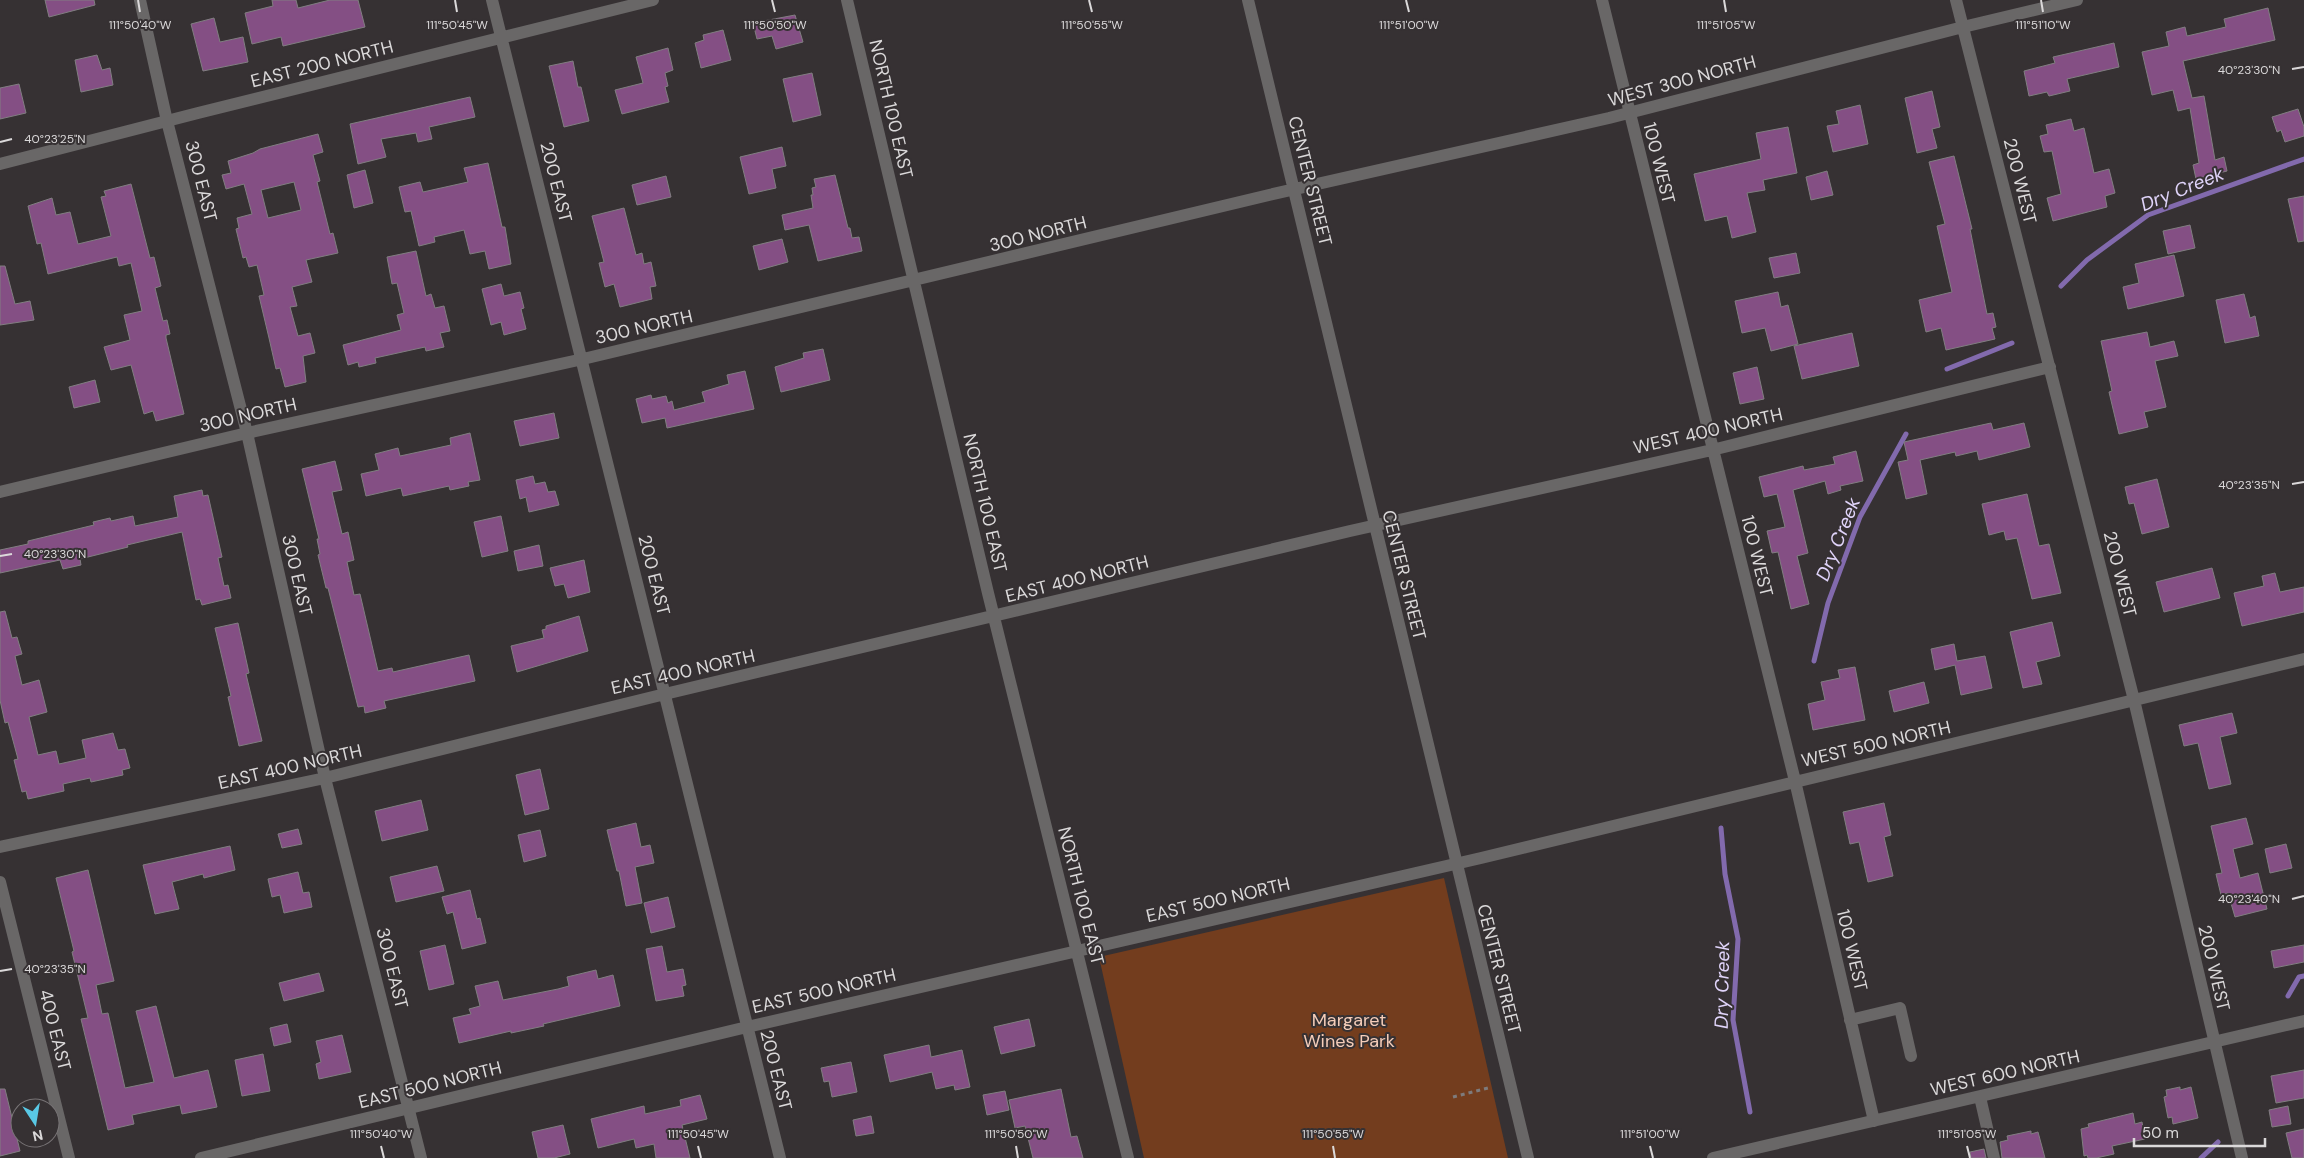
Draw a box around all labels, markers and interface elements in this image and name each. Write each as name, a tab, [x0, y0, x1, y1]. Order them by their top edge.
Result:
text: 111°50'40"W	[109, 17, 172, 33]
text: 111°50'45"W	[426, 17, 488, 33]
text: 111°50'50"W	[743, 17, 807, 33]
text: 111°50'55"W	[1061, 17, 1123, 33]
text: 111°51'00"W	[1379, 17, 1439, 33]
text: 111°51'05"W	[1697, 17, 1756, 33]
text: 111°51'10"W	[2015, 17, 2071, 33]
street label: EAST 200 NORTH	[248, 35, 396, 93]
street label: NORTH 100 EAST	[863, 37, 919, 181]
street label: WEST 300 NORTH	[1605, 50, 1759, 112]
text: 40°23'30"N	[2218, 62, 2280, 78]
street label: CENTER STREET	[1282, 114, 1338, 248]
street label: 100 WEST	[1637, 120, 1681, 206]
text: 40°23'25"N	[24, 131, 86, 147]
street label: 200 WEST	[1998, 136, 2042, 226]
street label: 300 EAST	[179, 138, 223, 224]
street label: 200 EAST	[534, 139, 578, 225]
water label: Dry Creek	[2137, 161, 2228, 217]
street label: 300 NORTH	[987, 210, 1089, 258]
street label: 300 NORTH	[593, 304, 695, 350]
street label: 300 NORTH	[197, 392, 299, 438]
street label: WEST 400 NORTH	[1631, 402, 1785, 460]
street label: NORTH 100 EAST	[957, 431, 1013, 575]
text: 40°23'35"N	[2218, 477, 2280, 493]
water label: Dry Creek	[1810, 493, 1866, 584]
street label: CENTER STREET	[1376, 508, 1432, 642]
street label: 100 WEST	[1735, 513, 1779, 599]
street label: 200 WEST	[2098, 529, 2142, 619]
street label: 300 EAST	[276, 532, 318, 618]
street label: 200 EAST	[632, 532, 676, 618]
text: 40°23'30"N	[24, 546, 86, 562]
street label: EAST 400 NORTH	[1003, 550, 1151, 608]
street label: EAST 400 NORTH	[609, 644, 757, 700]
street label: WEST 500 NORTH	[1799, 715, 1953, 773]
street label: EAST 400 NORTH	[216, 739, 364, 795]
street label: NORTH 100 EAST	[1052, 824, 1110, 968]
street label: EAST 500 NORTH	[1144, 872, 1292, 928]
text: 40°23'40"N	[2218, 891, 2280, 907]
street label: CENTER STREET	[1471, 902, 1527, 1036]
street label: 100 WEST	[1831, 907, 1873, 993]
street label: 200 WEST	[2192, 923, 2236, 1013]
street label: 300 EAST	[370, 925, 414, 1011]
water label: Dry Creek	[1709, 941, 1735, 1029]
text: 40°23'35"N	[24, 961, 86, 977]
street label: EAST 500 NORTH	[750, 963, 898, 1019]
street label: 400 EAST	[33, 987, 77, 1073]
park label: Margaret Wines Park	[1303, 1008, 1395, 1053]
street label: 200 EAST	[754, 1027, 798, 1113]
street label: WEST 600 NORTH	[1928, 1044, 2082, 1102]
street label: EAST 500 NORTH	[356, 1056, 504, 1114]
north arrow	[10, 1098, 60, 1148]
scale bar	[2134, 1116, 2265, 1148]
text: 50 m	[2142, 1123, 2179, 1143]
text: N	[31, 1126, 45, 1146]
text: 111°50'40"W	[350, 1126, 413, 1142]
text: 111°50'45"W	[667, 1126, 729, 1142]
text: 111°50'50"W	[984, 1126, 1048, 1142]
text: 111°50'55"W	[1302, 1126, 1364, 1142]
text: 111°51'00"W	[1620, 1126, 1680, 1142]
text: 111°51'05"W	[1938, 1126, 1997, 1142]

